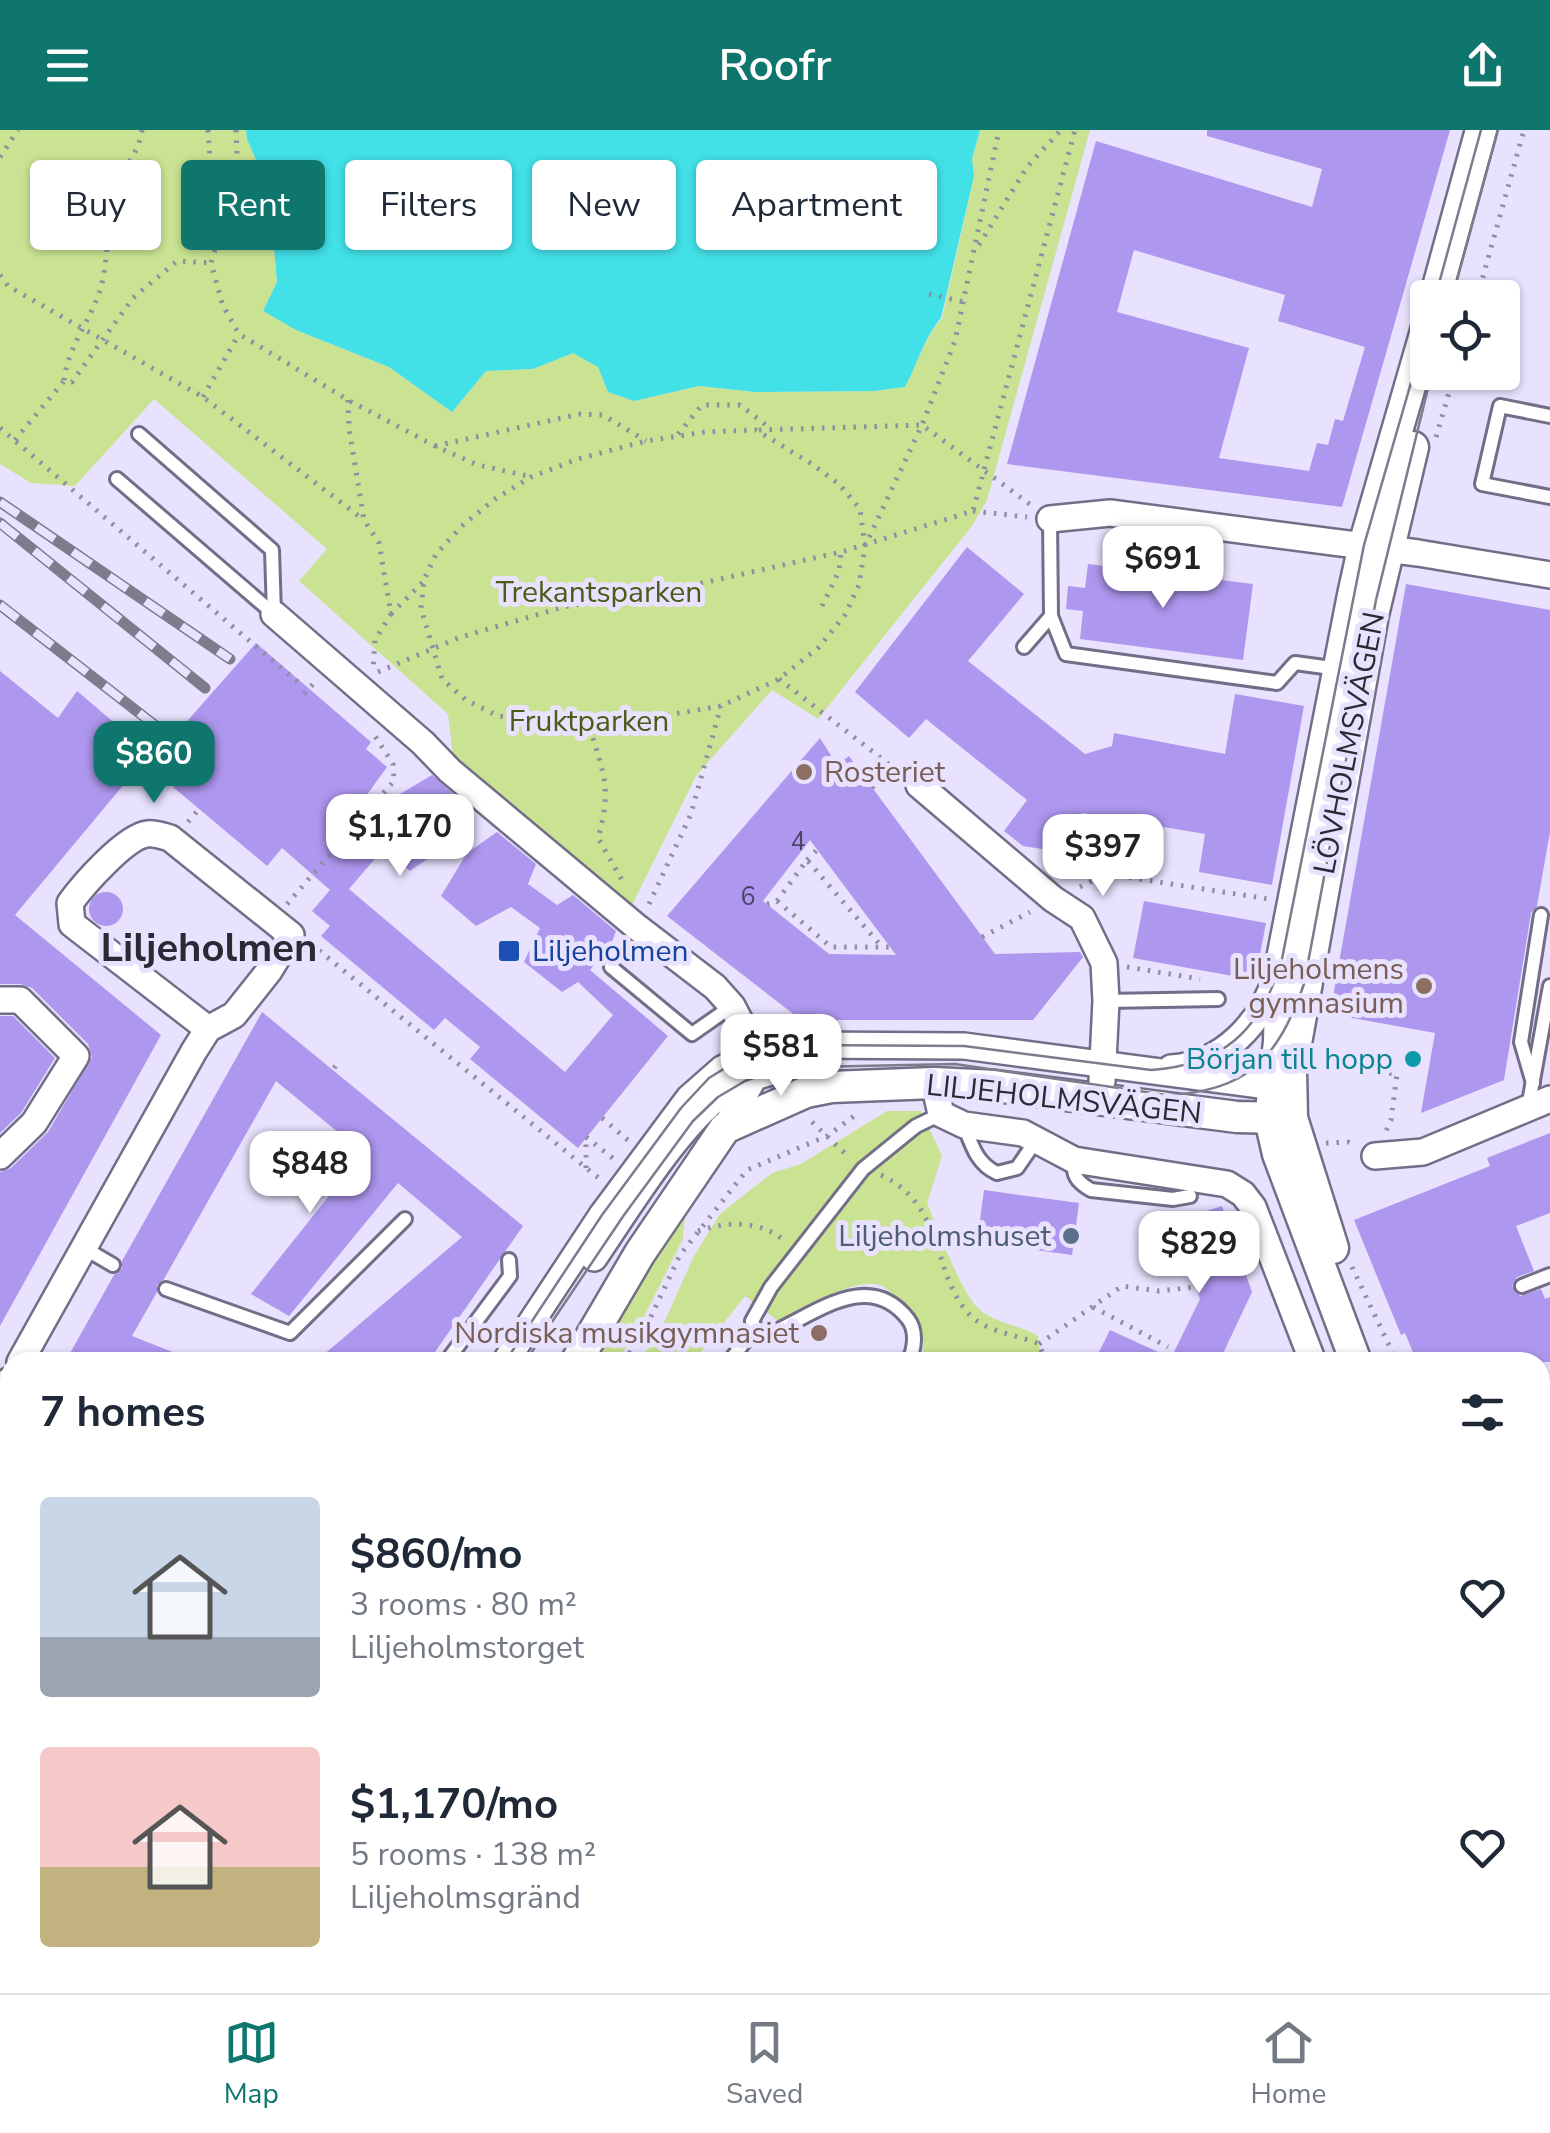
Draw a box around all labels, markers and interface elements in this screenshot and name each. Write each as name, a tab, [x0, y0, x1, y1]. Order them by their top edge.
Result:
text: Roofr	[719, 35, 831, 96]
icon: menu	[40, 38, 95, 93]
icon: share	[1455, 38, 1510, 93]
chip: Buy	[30, 160, 161, 250]
chip: Rent	[181, 160, 325, 250]
chip: Filters	[345, 160, 512, 250]
chip: New	[532, 160, 676, 250]
chip: Apartment	[696, 160, 937, 250]
map controls	[1410, 280, 1520, 390]
button: locate	[1410, 280, 1520, 390]
pin: $691	[1104, 526, 1222, 611]
text: $691	[1125, 537, 1201, 580]
park label: Trekantsparken	[496, 572, 702, 613]
street label: LÖVHOLMSVÄGEN	[1304, 608, 1395, 878]
park label: Fruktparken	[509, 701, 669, 742]
pin: $860	[95, 721, 213, 806]
text: $860	[116, 732, 192, 775]
place label: Rosteriet	[824, 752, 946, 793]
marker: Rosteriet	[793, 761, 815, 783]
pin: $1,170	[319, 794, 481, 879]
text: $1,170	[348, 805, 452, 848]
pin: $397	[1044, 814, 1162, 899]
house number: 4	[790, 825, 806, 859]
text: $397	[1065, 825, 1141, 868]
house number: 6	[740, 880, 756, 914]
district label: Liljeholmen	[101, 921, 317, 975]
place label: Liljeholmen	[532, 931, 688, 972]
marker: Liljeholmen	[496, 938, 522, 964]
place label: Liljeholmens gymnasium	[1233, 949, 1404, 1024]
marker: Liljeholmens gymnasium	[1413, 975, 1435, 997]
pin: $581	[722, 1014, 840, 1099]
text: $581	[743, 1025, 819, 1068]
place label: Början till hopp	[1186, 1039, 1393, 1080]
marker: Början till hopp	[1402, 1048, 1424, 1070]
street label: LILJEHOLMSVÄGEN	[924, 1065, 1204, 1134]
pin: $848	[251, 1131, 369, 1216]
text: $848	[272, 1142, 348, 1185]
pin: $829	[1140, 1211, 1258, 1296]
place label: Liljeholmshuset	[838, 1216, 1051, 1257]
text: $829	[1161, 1222, 1237, 1265]
marker: Liljeholmshuset	[1060, 1225, 1082, 1247]
place label: Nordiska musikgymnasiet	[454, 1313, 799, 1354]
marker: Nordiska musikgymnasiet	[808, 1322, 830, 1344]
text: 7 homes	[40, 1384, 205, 1441]
icon: filters	[1455, 1385, 1510, 1440]
text: $860/mo	[350, 1526, 522, 1583]
icon: home	[120, 1537, 240, 1657]
icon: heart	[1455, 1570, 1510, 1625]
text: 3 rooms · 80 m²	[350, 1583, 577, 1626]
text: Liljeholmstorget	[350, 1626, 584, 1669]
text: $1,170/mo	[350, 1776, 558, 1833]
icon: home	[120, 1787, 240, 1907]
icon: heart	[1455, 1820, 1510, 1875]
text: 5 rooms · 138 m²	[350, 1833, 596, 1876]
text: Liljeholmsgränd	[350, 1876, 581, 1919]
tab: Map	[224, 2015, 279, 2113]
tab: Saved	[726, 2015, 803, 2113]
tab: Home	[1251, 2015, 1326, 2113]

